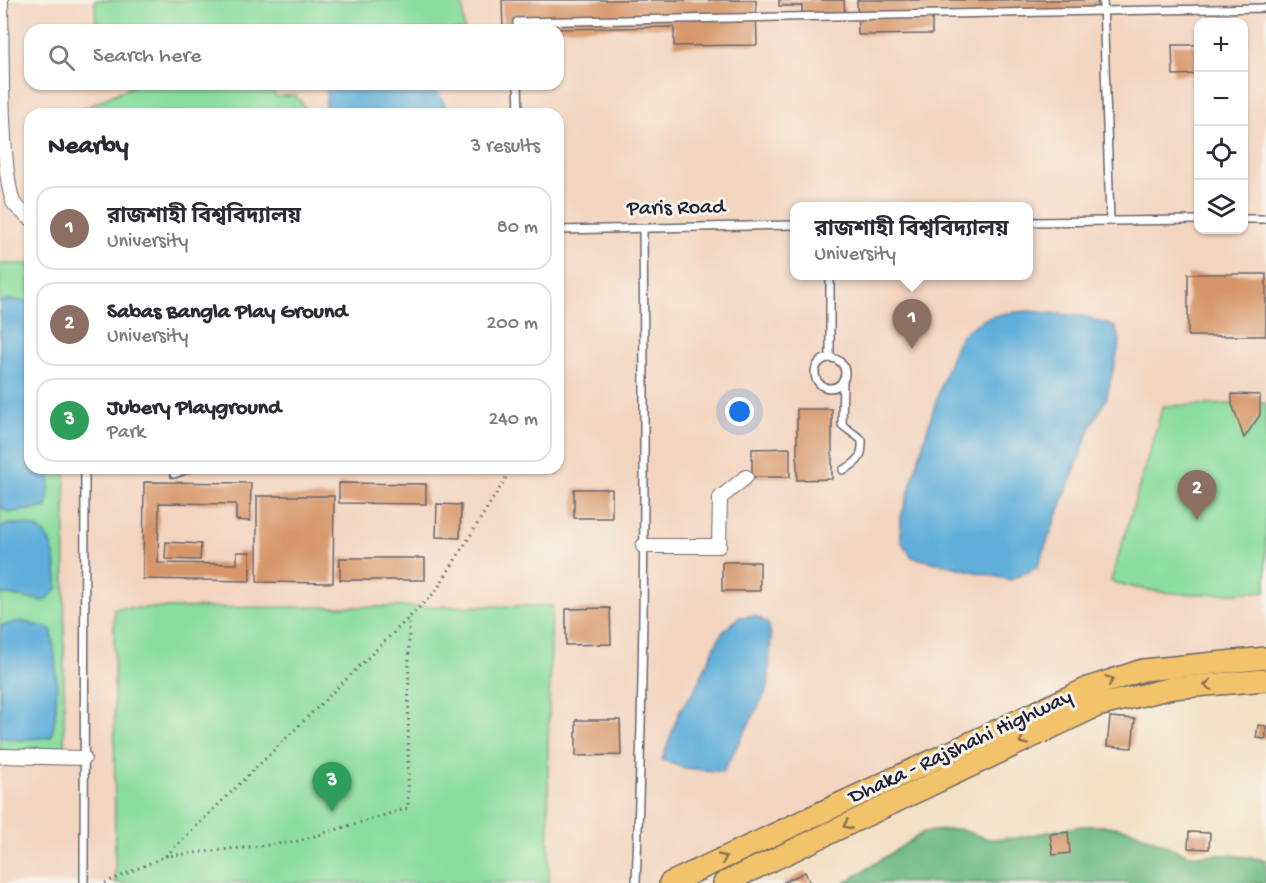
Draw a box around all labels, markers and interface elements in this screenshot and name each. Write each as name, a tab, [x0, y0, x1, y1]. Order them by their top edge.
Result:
map controls	[1194, 18, 1248, 234]
button: +	[1194, 18, 1248, 72]
search box	[24, 24, 564, 90]
icon: search	[45, 41, 78, 74]
text: Search here	[93, 44, 201, 70]
button: −	[1194, 72, 1248, 126]
button: locate	[1194, 126, 1248, 180]
text: Nearby	[48, 132, 129, 163]
text: 3 results	[471, 136, 540, 159]
button: layers	[1194, 180, 1248, 234]
street label: Paris Road	[626, 195, 727, 223]
popup	[790, 202, 1033, 280]
text: রাজশাহী বিশ্ববিদ্যালয়	[107, 205, 301, 231]
text: 1	[65, 217, 74, 240]
text: 80 m	[497, 217, 538, 240]
text: রাজশাহী বিশ্ববিদ্যালয়	[814, 218, 1009, 244]
text: University	[107, 231, 188, 254]
text: University	[814, 244, 896, 267]
text: Sabas Bangla Play Ground	[107, 300, 347, 326]
pin: 1	[892, 300, 932, 349]
text: 2	[65, 313, 74, 336]
text: 200 m	[487, 313, 538, 336]
text: University	[107, 326, 188, 349]
text: Jubery Playground	[107, 396, 281, 422]
your location	[725, 397, 754, 426]
text: 3	[64, 409, 75, 432]
text: 240 m	[488, 409, 538, 432]
text: Park	[107, 422, 145, 445]
pin: 2	[1178, 470, 1216, 520]
one-way arrow	[1103, 675, 1114, 687]
one-way arrow	[1203, 678, 1212, 691]
street label: Dhaka - Rajshahi Highway	[843, 685, 1077, 812]
one-way arrow	[1019, 734, 1030, 746]
pin: 3	[312, 762, 352, 812]
one-way arrow	[842, 817, 853, 829]
one-way arrow	[716, 854, 727, 866]

